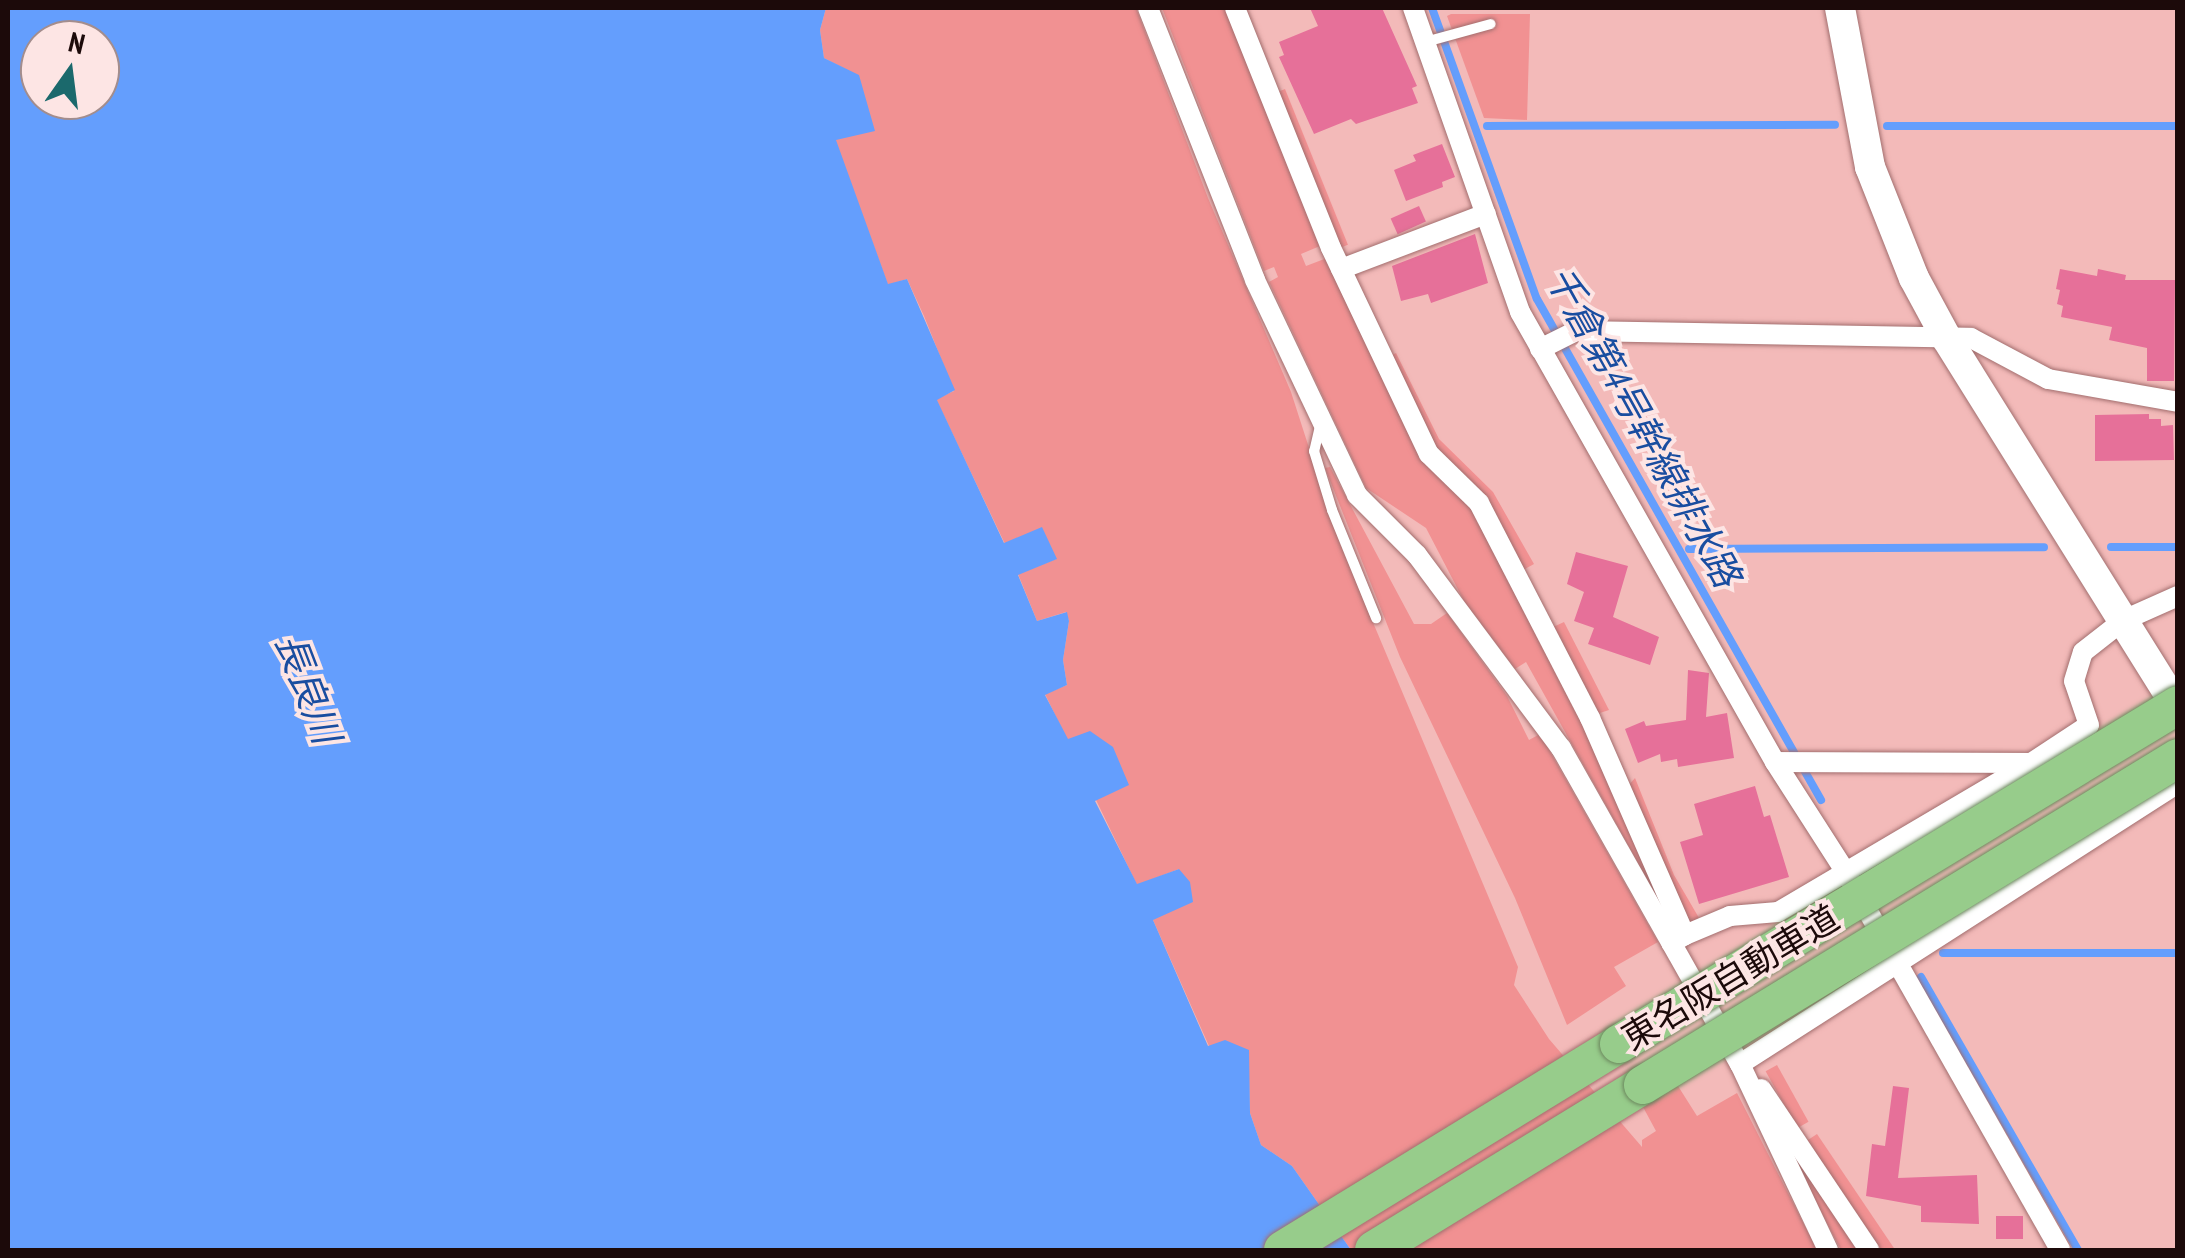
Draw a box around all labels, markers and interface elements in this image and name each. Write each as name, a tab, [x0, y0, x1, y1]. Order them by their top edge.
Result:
north arrow	[20, 20, 120, 120]
text: N	[65, 23, 89, 62]
water label: 千倉第4号幹線排水路	[1537, 258, 1751, 594]
water label: 長良川	[267, 627, 351, 749]
street label: 東名阪自動車道	[1614, 896, 1846, 1058]

